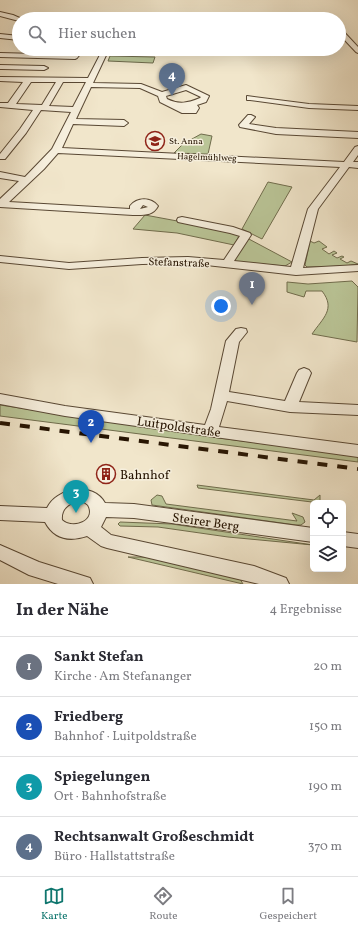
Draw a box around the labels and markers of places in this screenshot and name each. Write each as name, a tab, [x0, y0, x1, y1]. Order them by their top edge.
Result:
pin: 4	[159, 63, 185, 96]
school or university icon: St. Anna	[144, 130, 166, 152]
place label: St. Anna	[169, 135, 203, 148]
pin: 1	[239, 272, 265, 305]
pin: 2	[78, 410, 104, 443]
building icon: Bahnhof	[95, 463, 117, 485]
place label: Bahnhof	[120, 467, 171, 485]
pin: 3	[63, 480, 89, 513]

